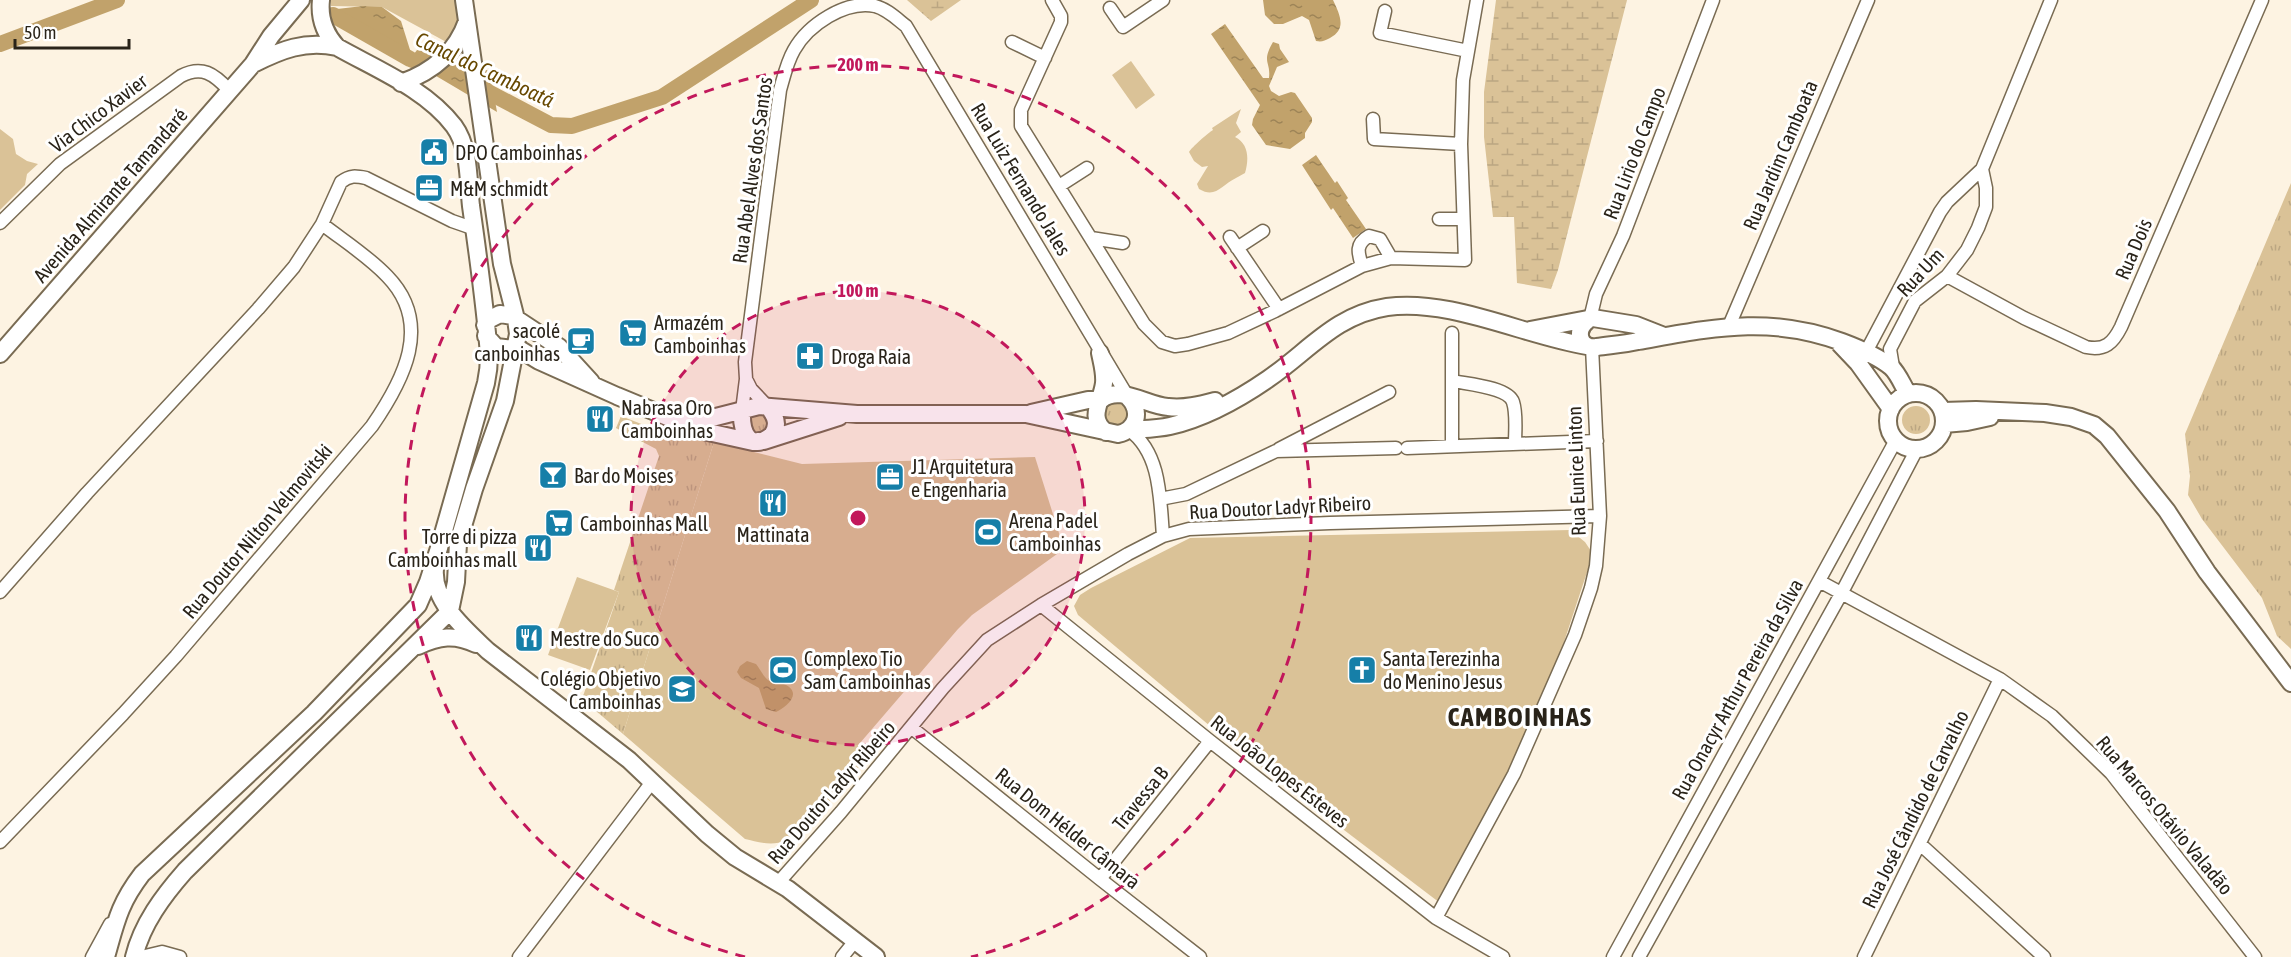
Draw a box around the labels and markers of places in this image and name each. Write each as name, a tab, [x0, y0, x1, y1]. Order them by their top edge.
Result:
public building icon: DPO Camboinhas	[418, 136, 450, 168]
place label: DPO Camboinhas	[455, 141, 582, 164]
office icon: M&M schmidt	[413, 172, 445, 204]
place label: M&M schmidt	[450, 177, 549, 200]
place label: Armazém Camboinhas	[654, 311, 746, 357]
supermarket icon: Armazém Camboinhas	[617, 317, 649, 349]
place label: sacolé canboinhas	[474, 319, 560, 365]
cafe icon: sacolé canboinhas	[565, 325, 597, 357]
pharmacy icon: Droga Raia	[794, 340, 826, 372]
place label: Droga Raia	[831, 345, 911, 368]
place label: Nabrasa Oro Camboinhas	[621, 396, 713, 442]
restaurant icon: Nabrasa Oro Camboinhas	[584, 403, 616, 435]
place label: J1 Arquitetura e Engenharia	[911, 455, 1014, 501]
bar icon: Bar do Moises	[537, 459, 569, 491]
office icon: J1 Arquitetura e Engenharia	[874, 461, 906, 493]
place label: Bar do Moises	[574, 464, 674, 487]
restaurant icon: Mattinata	[757, 487, 789, 519]
supermarket icon: Camboinhas Mall	[543, 507, 575, 539]
centre of rings	[848, 508, 868, 528]
place label: Arena Padel Camboinhas	[1009, 509, 1101, 555]
place label: Camboinhas Mall	[580, 512, 709, 535]
sports icon: Arena Padel Camboinhas	[972, 516, 1004, 548]
place label: Mattinata	[737, 523, 809, 546]
place label: Torre di pizza Camboinhas mall	[388, 525, 518, 571]
restaurant icon: Torre di pizza Camboinhas mall	[522, 532, 554, 564]
restaurant icon: Mestre do Suco	[513, 622, 545, 654]
place label: Mestre do Suco	[550, 627, 660, 650]
place label: Complexo Tio Sam Camboinhas	[804, 647, 931, 693]
place label: Santa Terezinha do Menino Jesus	[1383, 647, 1503, 693]
sports icon: Complexo Tio Sam Camboinhas	[767, 654, 799, 686]
church icon: Santa Terezinha do Menino Jesus	[1346, 654, 1378, 686]
place label: Colégio Objetivo Camboinhas	[540, 667, 661, 713]
school or university icon: Colégio Objetivo Camboinhas	[666, 673, 698, 705]

